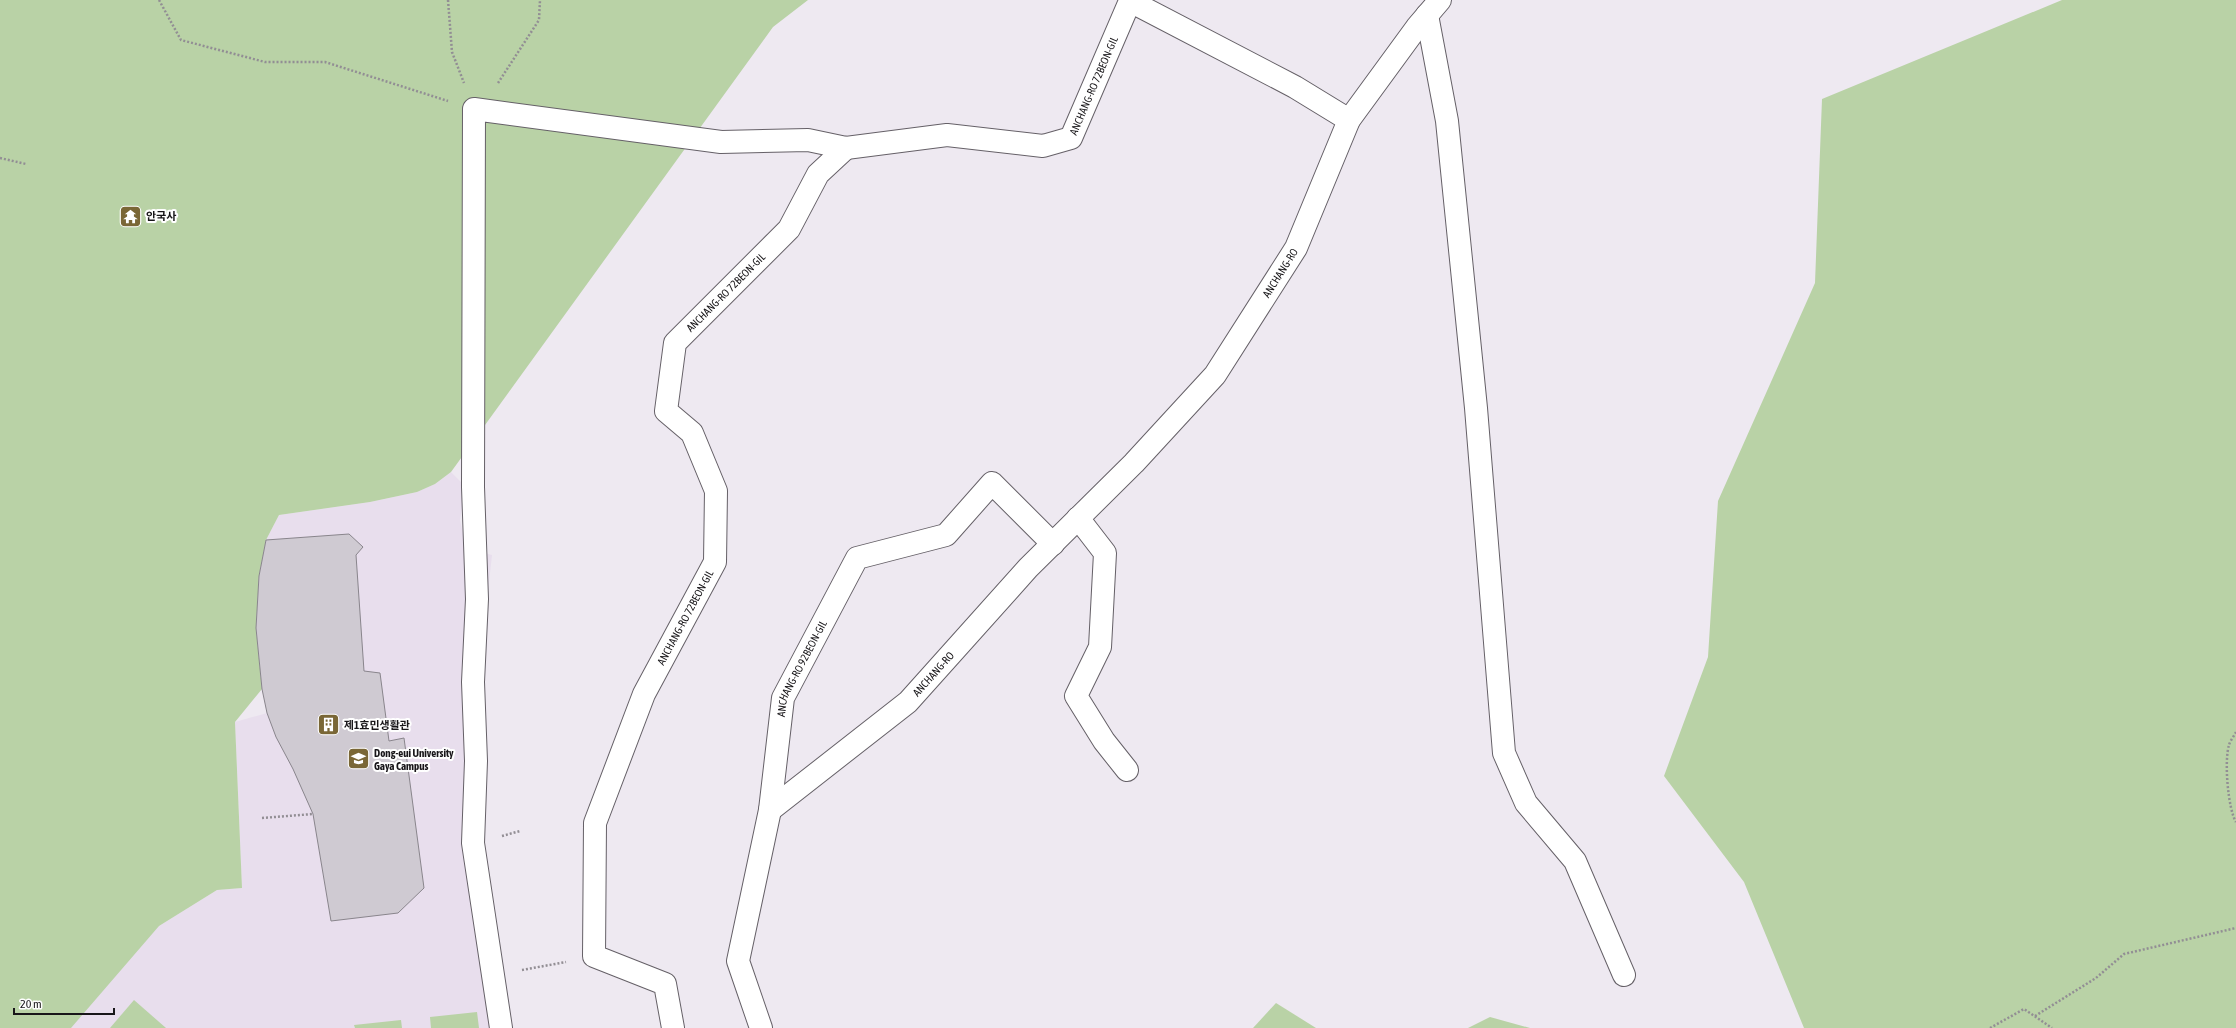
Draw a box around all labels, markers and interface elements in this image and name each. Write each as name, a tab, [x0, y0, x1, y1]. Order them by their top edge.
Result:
street label: ANCHANG-RO 72BEON-GIL	[1067, 34, 1120, 137]
temple icon: 안국사	[117, 203, 143, 229]
place label: 안국사	[146, 210, 176, 222]
street label: ANCHANG-RO	[1260, 246, 1300, 300]
street label: ANCHANG-RO 72BEON-GIL	[684, 250, 768, 334]
street label: ANCHANG-RO 72BEON-GIL	[655, 567, 716, 667]
street label: ANCHANG-RO 92BEON-GIL	[775, 618, 829, 717]
street label: ANCHANG-RO	[910, 649, 956, 699]
building icon: 제1효민생활관	[316, 712, 342, 738]
place label: 제1효민생활관	[344, 719, 410, 731]
school or university icon: Dong-eui University Gaya Campus	[345, 746, 371, 772]
place label: Dong-eui University Gaya Campus	[374, 747, 454, 772]
scale bar	[14, 990, 114, 1016]
text: 20 m	[20, 997, 42, 1011]

